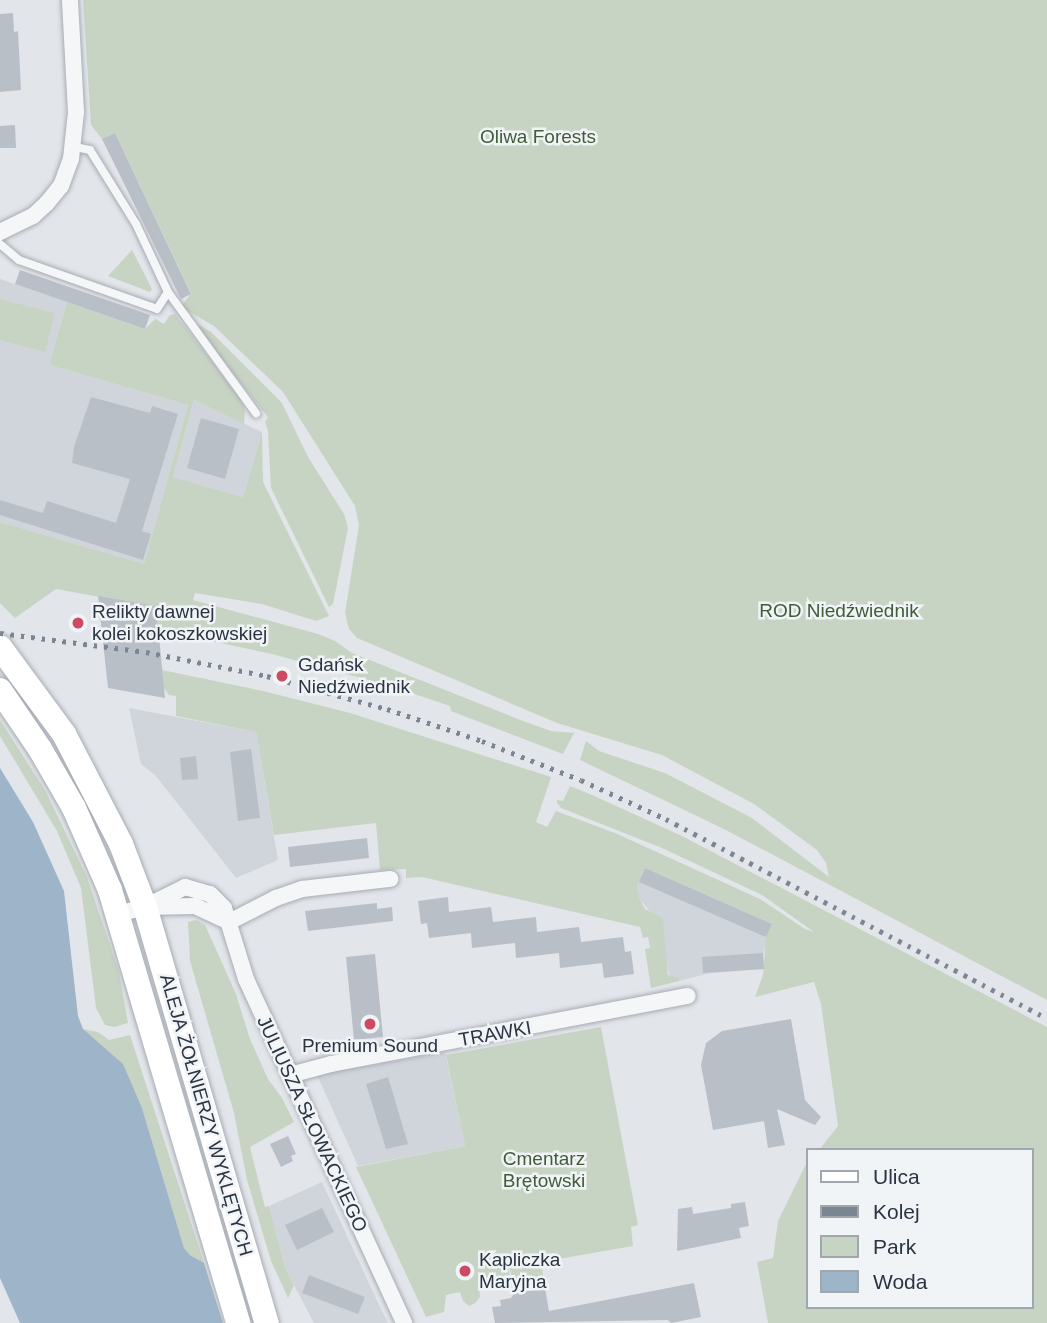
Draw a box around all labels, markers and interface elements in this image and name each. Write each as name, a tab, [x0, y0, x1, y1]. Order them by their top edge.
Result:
park label: Oliwa Forests	[480, 126, 596, 148]
park label: ROD Niedźwiednik	[759, 600, 919, 622]
place label: Relikty dawnej kolei kokoszkowskiej	[92, 601, 267, 645]
marker: Relikty dawnej kolei kokoszkowskiej	[70, 615, 86, 631]
place label: Gdańsk Niedźwiednik	[298, 654, 410, 698]
marker: Gdańsk Niedźwiednik	[272, 666, 292, 686]
street label: ALEJA ŻOŁNIERZY WYKLĘTYCH	[155, 971, 257, 1259]
street label: JULIUSZA SŁOWACKIEGO	[252, 1012, 372, 1236]
marker: Premium Sound	[362, 1016, 378, 1032]
street label: TRAWKI	[457, 1016, 533, 1052]
place label: Premium Sound	[302, 1035, 438, 1057]
park label: Cmentarz Brętowski	[503, 1148, 585, 1192]
legend	[806, 1148, 1033, 1309]
text: Ulica	[873, 1165, 920, 1188]
text: Kolej	[873, 1200, 920, 1223]
text: Park	[873, 1235, 916, 1258]
place label: Kapliczka Maryjna	[479, 1249, 560, 1293]
marker: Kapliczka Maryjna	[457, 1263, 473, 1279]
text: Woda	[873, 1270, 927, 1293]

